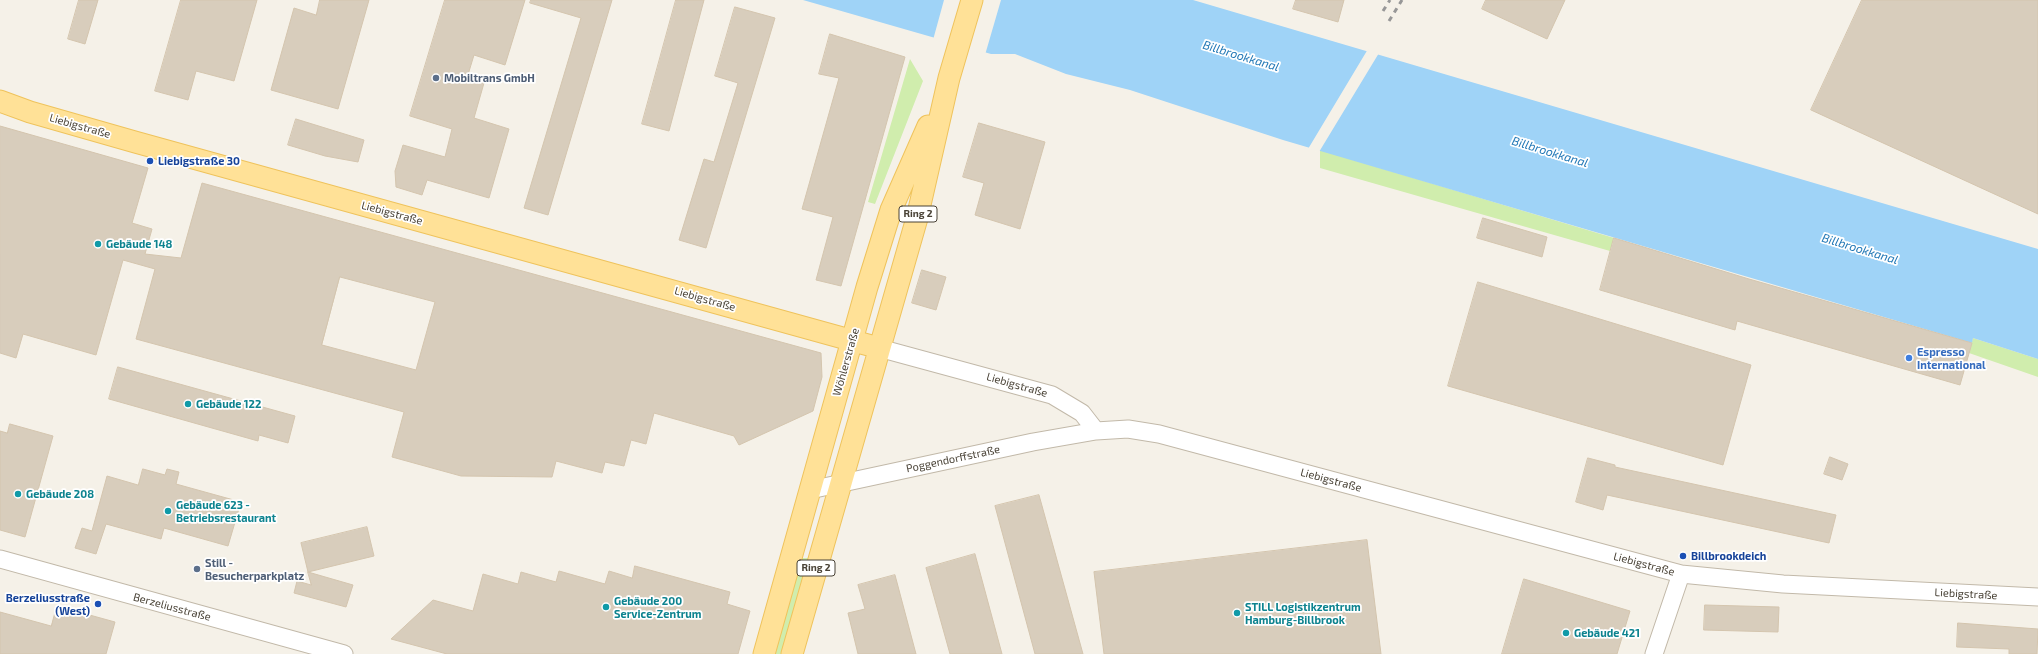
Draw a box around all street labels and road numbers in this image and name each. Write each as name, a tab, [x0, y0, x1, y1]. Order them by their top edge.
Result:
street label: Liebigstraße	[48, 111, 112, 141]
street label: Liebigstraße	[360, 198, 424, 228]
road number: Ring 2	[899, 206, 937, 222]
street label: Liebigstraße	[673, 284, 737, 314]
street label: Wöhlerstraße	[830, 327, 862, 397]
street label: Liebigstraße	[985, 370, 1049, 400]
street label: Poggendorffstraße	[905, 443, 1001, 475]
street label: Liebigstraße	[1299, 465, 1363, 495]
street label: Liebigstraße	[1612, 549, 1676, 579]
road number: Ring 2	[797, 560, 835, 576]
street label: Liebigstraße	[1934, 586, 1998, 602]
street label: Berzeliusstraße	[132, 590, 212, 624]

